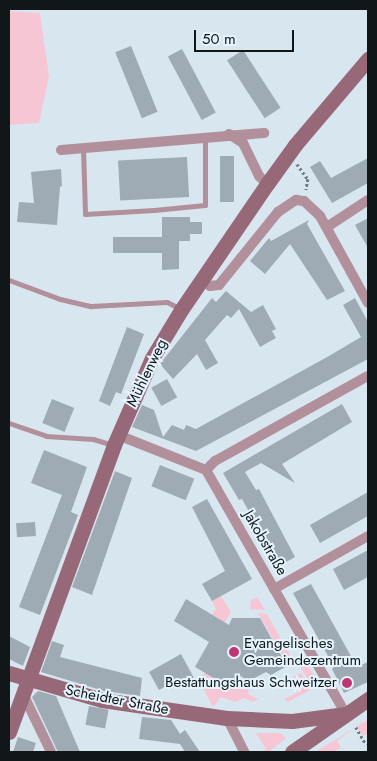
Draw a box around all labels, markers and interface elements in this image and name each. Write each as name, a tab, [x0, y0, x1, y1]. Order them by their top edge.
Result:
scale bar	[197, 20, 297, 52]
text: 50 m	[202, 28, 236, 50]
street label: Mühlenweg	[123, 336, 171, 410]
street label: Jakobstraße	[239, 507, 291, 579]
place label: Evangelisches Gemeindezentrum	[244, 634, 361, 669]
marker: Evangelisches Gemeindezentrum	[228, 646, 240, 658]
place label: Bestattungshaus Schweitzer	[165, 674, 337, 692]
marker: Bestattungshaus Schweitzer	[341, 677, 353, 689]
street label: Scheidter Straße	[64, 681, 170, 719]

